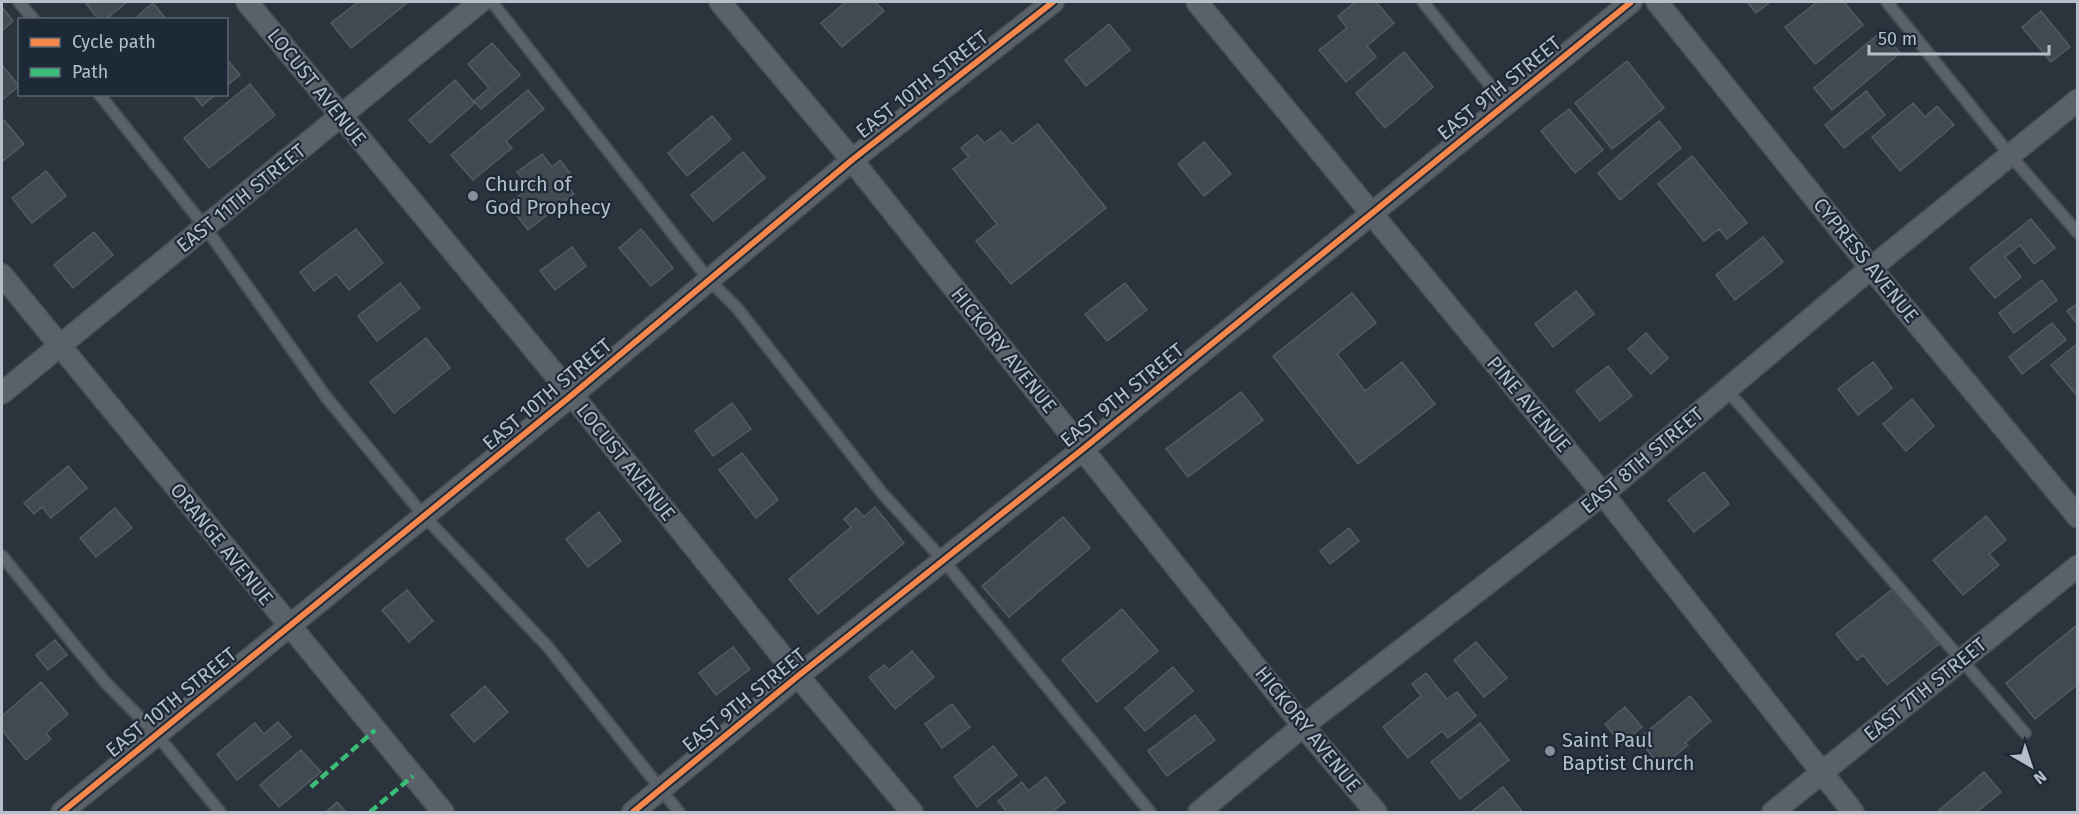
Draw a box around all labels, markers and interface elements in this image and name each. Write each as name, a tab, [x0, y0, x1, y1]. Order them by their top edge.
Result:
legend	[18, 18, 228, 96]
scale bar	[1869, 18, 2049, 56]
street label: LOCUST AVENUE	[262, 24, 372, 150]
street label: EAST 10TH STREET	[851, 24, 993, 143]
text: 50 m	[1878, 28, 1917, 50]
street label: EAST 9TH STREET	[1432, 30, 1566, 145]
text: Cycle path	[72, 31, 156, 53]
text: Path	[72, 61, 108, 83]
street label: EAST 11TH STREET	[172, 138, 311, 257]
place label: Church of God Prophecy	[485, 172, 611, 219]
marker: Church of God Prophecy	[466, 189, 480, 203]
street label: CYPRESS AVENUE	[1808, 193, 1924, 327]
street label: HICKORY AVENUE	[946, 282, 1062, 418]
street label: EAST 10TH STREET	[477, 333, 617, 455]
street label: EAST 9TH STREET	[1055, 337, 1189, 452]
street label: PINE AVENUE	[1482, 351, 1576, 457]
street label: LOCUST AVENUE	[571, 399, 681, 525]
street label: EAST 8TH STREET	[1576, 401, 1709, 518]
street label: ORANGE AVENUE	[165, 478, 279, 610]
street label: EAST 7TH STREET	[1859, 632, 1992, 746]
street label: EAST 10TH STREET	[101, 641, 242, 762]
street label: EAST 9TH STREET	[677, 642, 811, 757]
street label: HICKORY AVENUE	[1250, 661, 1366, 797]
place label: Saint Paul Baptist Church	[1562, 728, 1694, 775]
north arrow	[2001, 736, 2061, 796]
marker: Saint Paul Baptist Church	[1543, 744, 1557, 758]
text: N	[2030, 767, 2050, 788]

